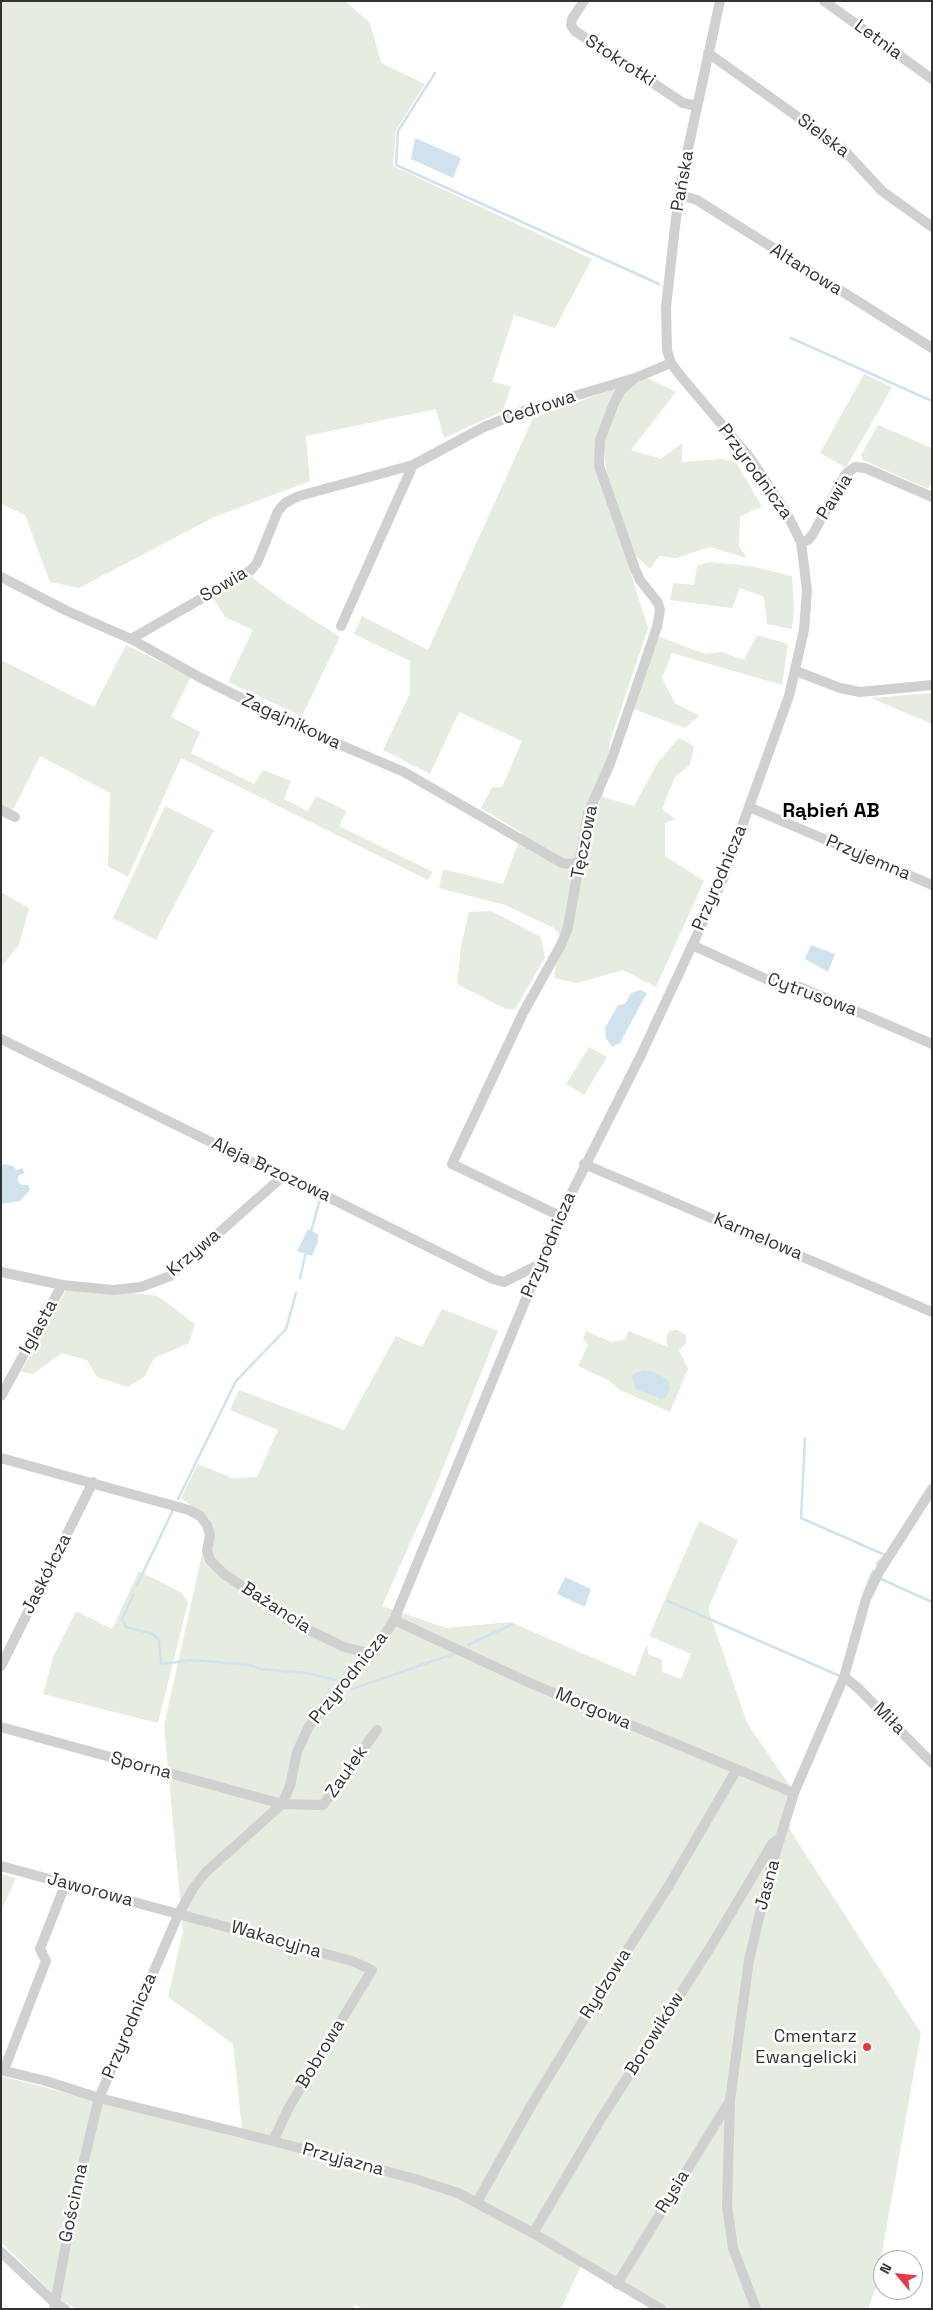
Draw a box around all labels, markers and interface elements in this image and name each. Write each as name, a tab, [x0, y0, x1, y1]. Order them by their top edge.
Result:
street label: Letnia	[850, 15, 906, 65]
street label: Stokrotki	[581, 30, 659, 92]
street label: Sielska	[793, 109, 853, 163]
street label: Pańska	[667, 149, 699, 213]
street label: Altanowa	[766, 239, 846, 301]
street label: Cedrowa	[500, 386, 578, 430]
street label: Przyrodnicza	[713, 420, 797, 524]
street label: Pawia	[813, 470, 857, 524]
street label: Sowia	[197, 563, 251, 607]
street label: Zagajnikowa	[238, 690, 344, 754]
district label: Rąbień AB	[782, 800, 880, 824]
street label: Tęczowa	[567, 803, 603, 881]
street label: Przyrodnicza	[688, 822, 752, 934]
street label: Przyjemna	[822, 830, 914, 886]
street label: Cytrusowa	[764, 969, 860, 1021]
street label: Aleja Brzozowa	[208, 1133, 334, 1207]
street label: Przyrodnicza	[517, 1189, 581, 1301]
street label: Karmelowa	[710, 1209, 806, 1265]
street label: Krzywa	[163, 1225, 225, 1281]
street label: Iglasta	[15, 1296, 63, 1358]
street label: Jaskółcza	[18, 1530, 76, 1618]
street label: Bażancia	[237, 1578, 315, 1638]
street label: Przyrodnicza	[305, 1627, 393, 1729]
street label: Morgowa	[552, 1683, 634, 1735]
street label: Miła	[868, 1698, 910, 1740]
street label: Zaułek	[321, 1742, 373, 1802]
street label: Sporna	[108, 1748, 174, 1784]
street label: Jasna	[751, 1857, 785, 1913]
street label: Jaworowa	[45, 1868, 135, 1912]
street label: Wakacyjna	[228, 1917, 324, 1963]
street label: Rydzowa	[576, 1945, 636, 2023]
street label: Przyrodnicza	[98, 1970, 162, 2082]
street label: Borowików	[621, 1988, 689, 2080]
street label: Bobrowa	[292, 2016, 350, 2092]
place label: Cmentarz Ewangelicki	[755, 2026, 857, 2068]
marker: Cmentarz Ewangelicki	[861, 2041, 873, 2053]
street label: Przyjazna	[300, 2139, 386, 2181]
street label: Gościnna	[55, 2162, 93, 2244]
street label: Rysia	[651, 2167, 695, 2217]
north arrow	[873, 2250, 923, 2300]
text: N	[875, 2260, 896, 2277]

